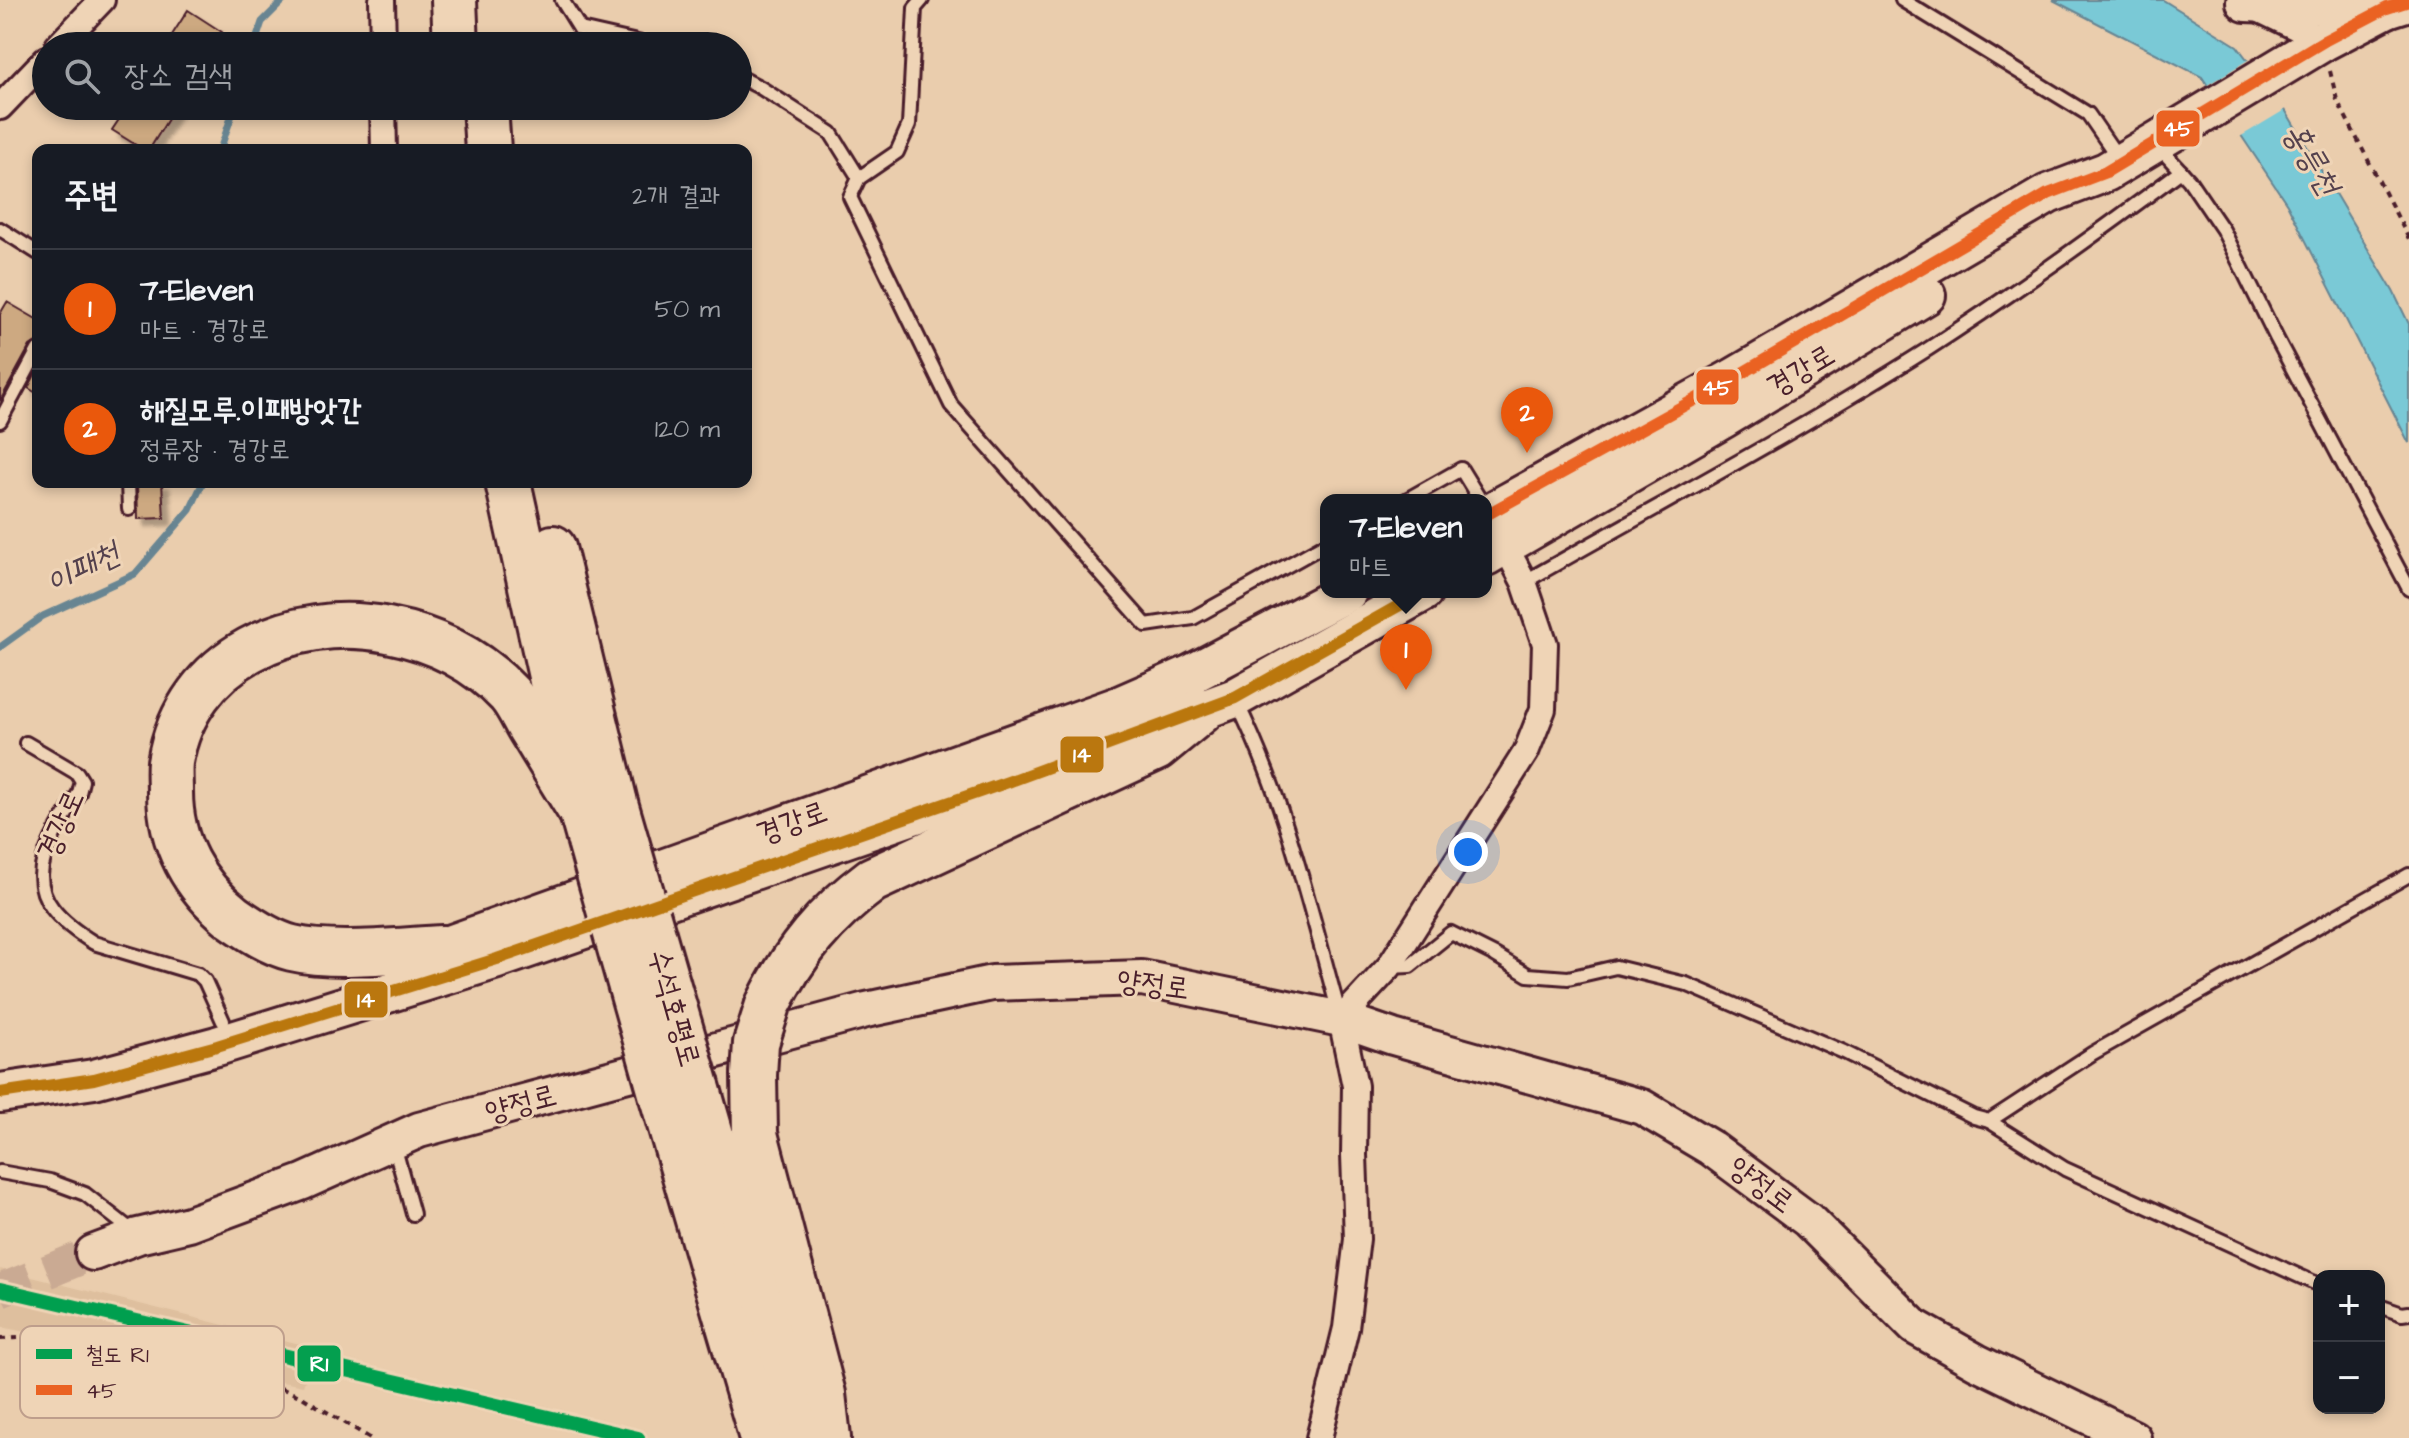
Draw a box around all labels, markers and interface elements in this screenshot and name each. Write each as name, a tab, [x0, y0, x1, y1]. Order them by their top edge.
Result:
search box	[32, 32, 752, 120]
icon: search	[60, 54, 104, 98]
text: 장소 검색	[124, 55, 233, 97]
line badge: 45	[2155, 109, 2201, 148]
text: 45	[2163, 114, 2194, 145]
water label: 홍릉천	[2272, 114, 2352, 206]
text: 주변	[64, 172, 119, 220]
text: 2개 결과	[632, 178, 720, 214]
text: 7-Eleven	[140, 270, 253, 312]
text: 1	[88, 291, 92, 327]
text: 50 m	[655, 291, 720, 327]
text: 마트 · 경강로	[140, 312, 269, 348]
street label: 경강로	[1759, 334, 1843, 408]
line badge: 45	[1695, 368, 1740, 406]
text: 45	[1702, 373, 1733, 404]
pin: 2	[1501, 387, 1553, 453]
text: 해질모루.이패방앗간	[140, 390, 361, 432]
text: 2	[83, 411, 97, 447]
text: 120 m	[655, 411, 720, 447]
text: 정류장 · 경강로	[140, 432, 290, 468]
popup	[1320, 494, 1492, 598]
text: 7-Eleven	[1349, 507, 1463, 549]
water label: 이패천	[38, 530, 131, 607]
text: 마트	[1349, 549, 1391, 585]
pin: 1	[1380, 624, 1432, 690]
line badge: 14	[1059, 735, 1105, 774]
text: 14	[1073, 740, 1092, 771]
street label: 경강로	[27, 783, 95, 867]
street label: 경강로	[751, 791, 833, 855]
your location	[1448, 832, 1488, 872]
street label: 수석호평로	[637, 944, 711, 1072]
street label: 양정로	[1114, 960, 1192, 1010]
line badge: 14	[343, 980, 389, 1019]
text: 14	[357, 985, 376, 1016]
street label: 양정로	[481, 1074, 561, 1134]
street label: 양정로	[1719, 1146, 1803, 1224]
map controls	[2313, 1270, 2385, 1414]
button: +	[2313, 1270, 2385, 1342]
legend	[20, 1326, 284, 1418]
text: 철도 R1	[86, 1340, 149, 1371]
button: −	[2313, 1342, 2385, 1414]
line badge: R1	[296, 1344, 342, 1383]
text: R1	[310, 1349, 328, 1380]
text: 45	[86, 1376, 117, 1407]

